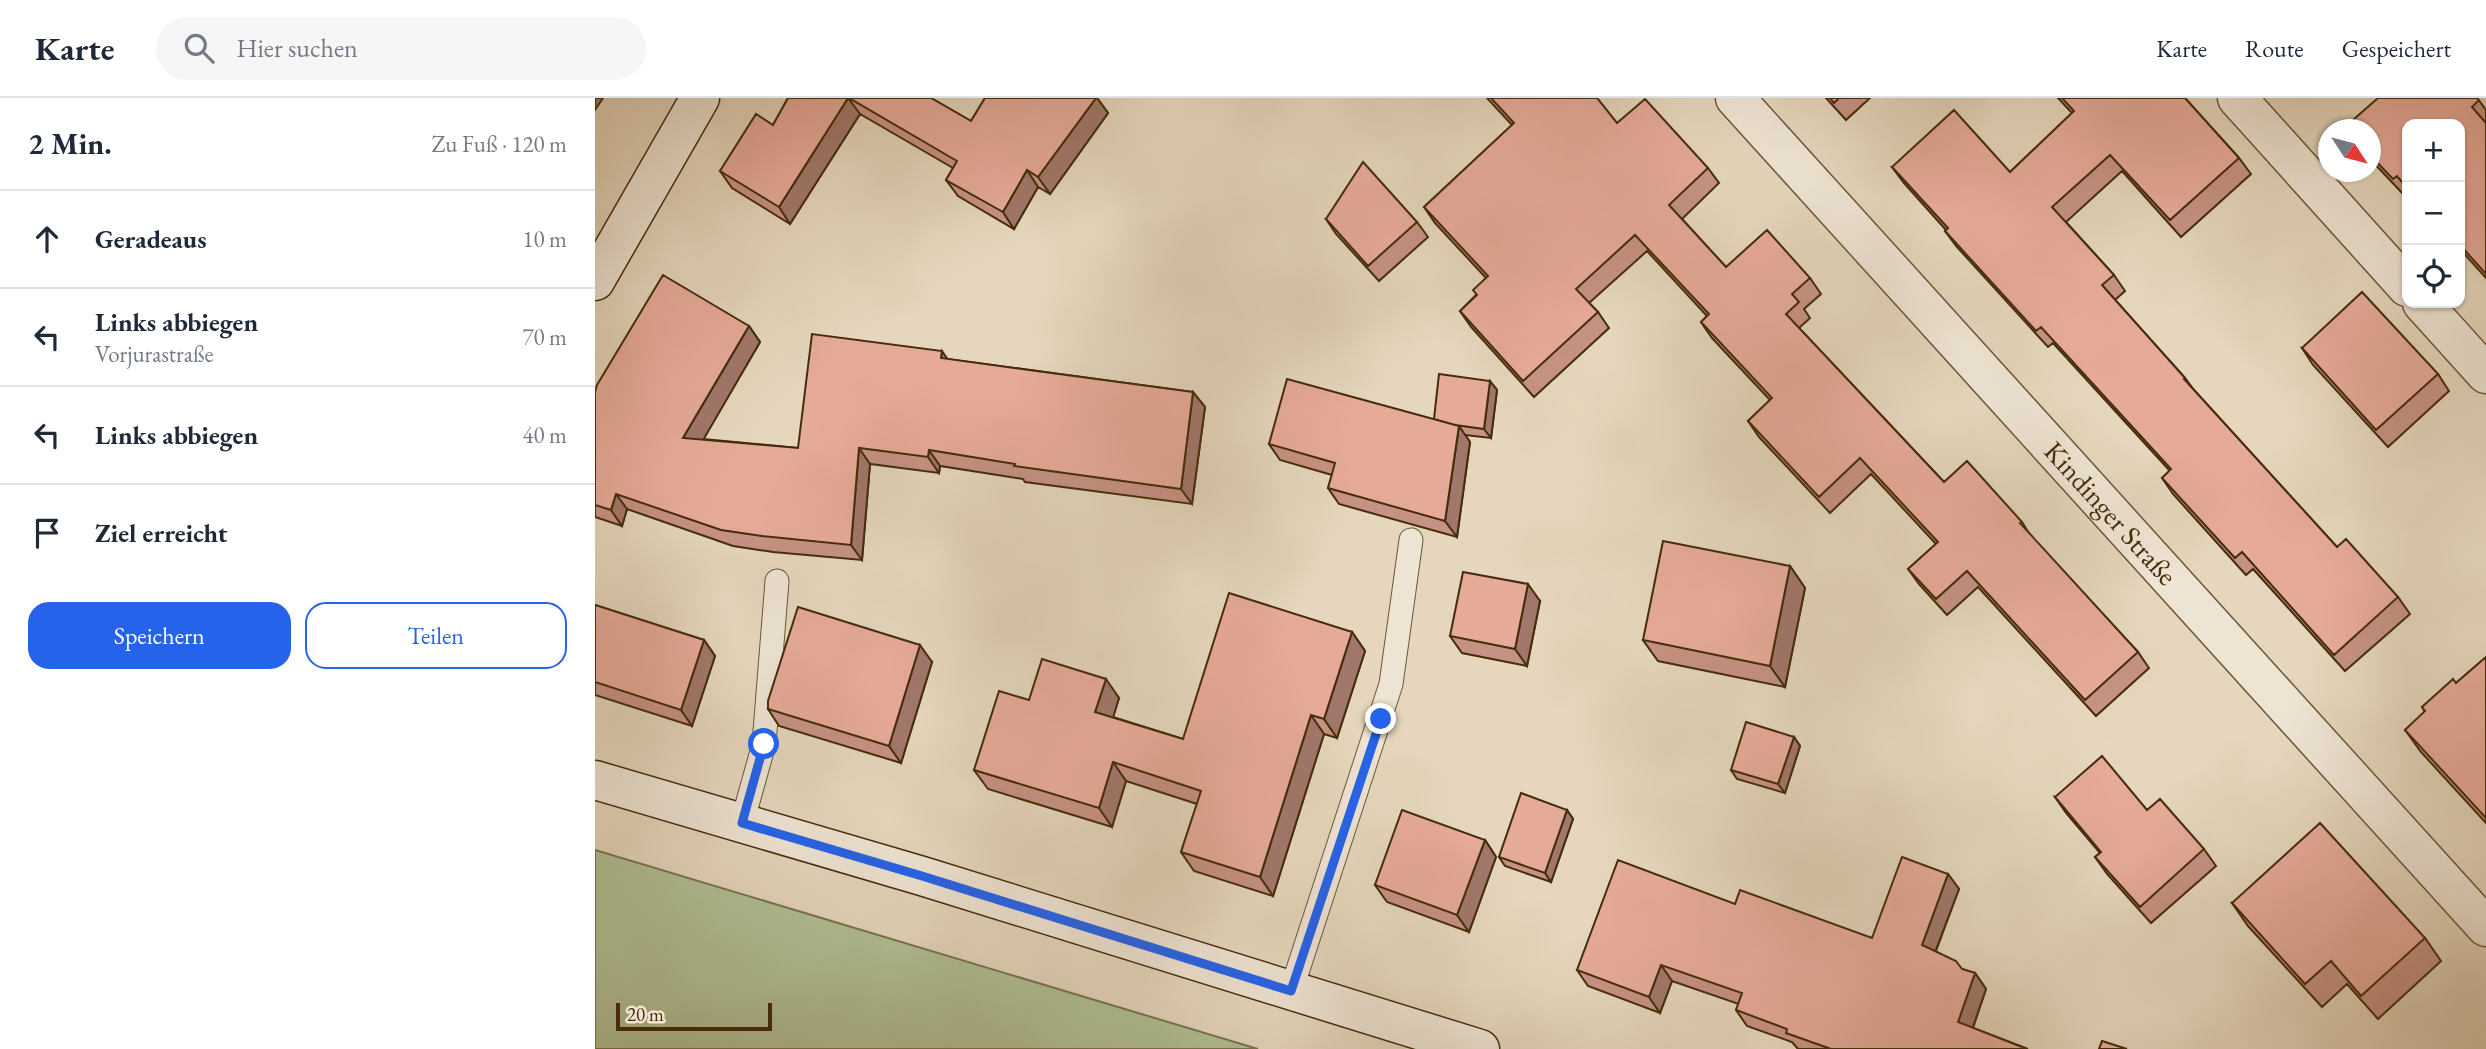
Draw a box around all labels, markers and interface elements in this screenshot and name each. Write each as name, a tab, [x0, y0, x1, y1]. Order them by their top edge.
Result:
search box	[156, 17, 646, 80]
text: Karte	[35, 27, 114, 70]
icon: search	[180, 29, 218, 67]
text: Hier suchen	[236, 31, 358, 65]
text: Karte	[2156, 33, 2207, 64]
text: Route	[2245, 33, 2304, 64]
text: Gespeichert	[2342, 33, 2451, 64]
north arrow	[2318, 119, 2381, 182]
map controls	[2402, 119, 2465, 308]
button: +	[2402, 119, 2465, 182]
text: 2 Min.	[28, 124, 112, 163]
text: Zu Fuß · 120 m	[432, 129, 567, 159]
button: −	[2402, 182, 2465, 245]
icon: ahead	[28, 220, 66, 258]
text: Geradeaus	[95, 222, 207, 256]
text: 10 m	[522, 224, 567, 254]
button: locate	[2402, 245, 2465, 308]
text: Links abbiegen	[95, 305, 258, 339]
icon: left	[28, 318, 66, 356]
text: 70 m	[522, 322, 567, 352]
text: Vorjurastraße	[95, 339, 213, 369]
icon: left	[28, 416, 66, 454]
text: Links abbiegen	[95, 418, 258, 452]
text: 40 m	[522, 420, 567, 450]
street label: Kindinger Straße	[2037, 433, 2185, 593]
icon: arrive	[28, 514, 66, 552]
text: Ziel erreicht	[95, 516, 227, 550]
button: Speichern	[28, 602, 291, 669]
button: Teilen	[305, 602, 567, 669]
route end	[1365, 703, 1396, 734]
route start	[748, 728, 779, 759]
scale bar	[616, 1000, 772, 1032]
text: 20 m	[627, 1002, 664, 1027]

